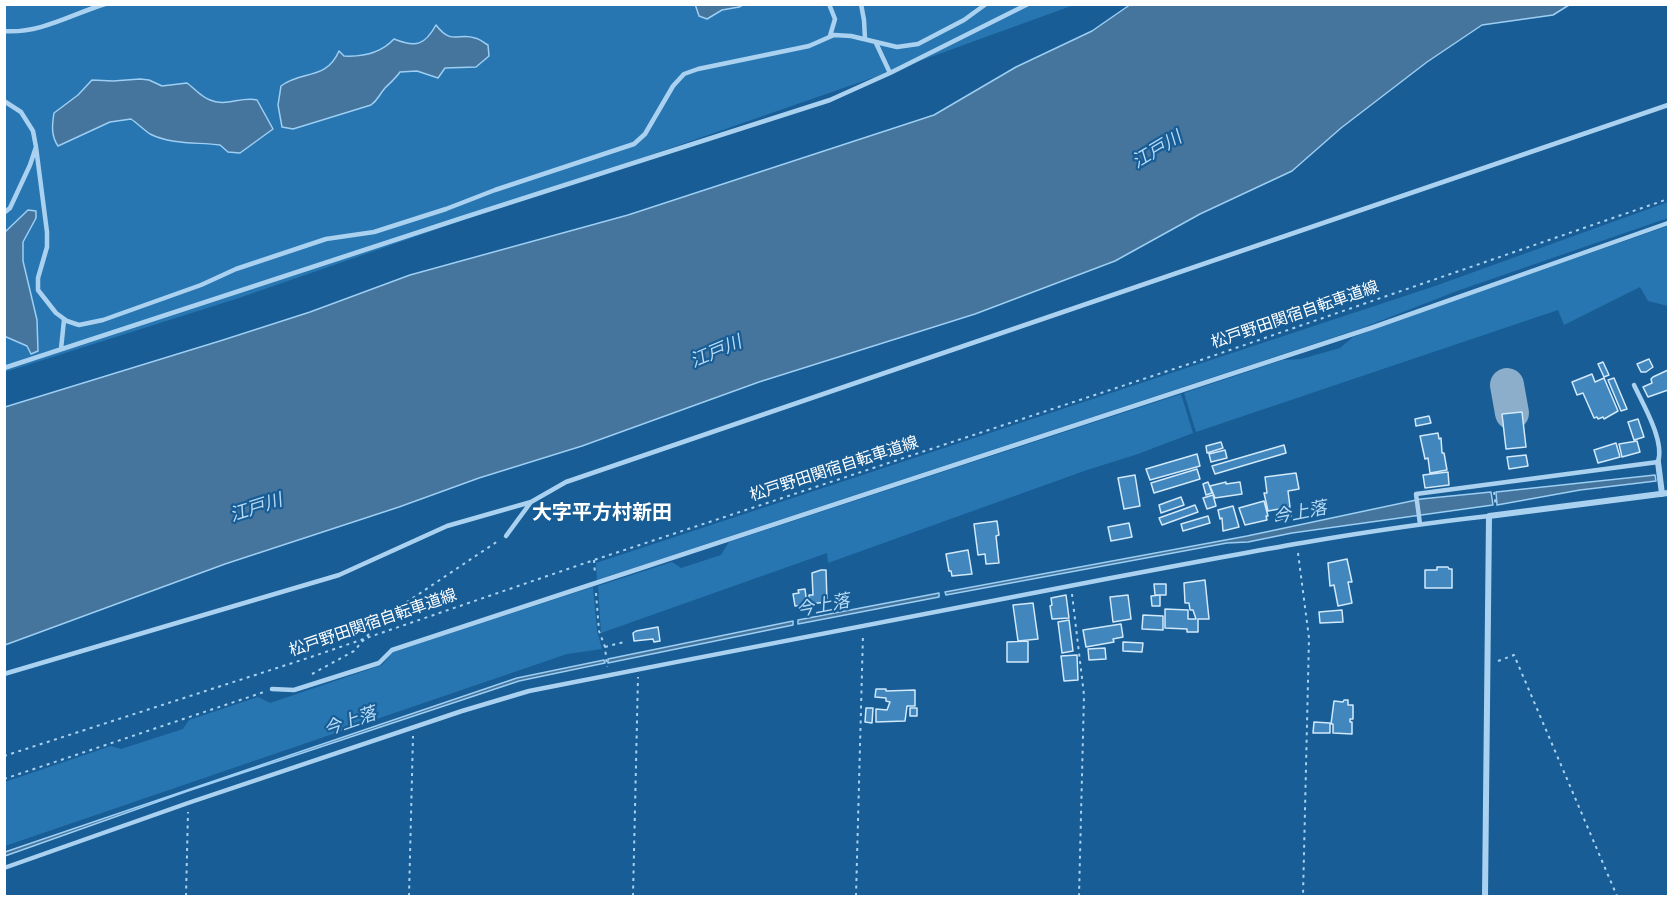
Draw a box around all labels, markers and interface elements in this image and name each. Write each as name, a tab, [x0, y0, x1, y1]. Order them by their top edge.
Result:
water label: 江戸川	[1128, 127, 1186, 173]
street label: 松戸野田関宿自転車道線	[1209, 277, 1381, 353]
water label: 江戸川	[687, 332, 745, 372]
street label: 松戸野田関宿自転車道線	[747, 433, 921, 505]
water label: 江戸川	[227, 489, 285, 527]
water label: 今上落	[1271, 497, 1329, 529]
district label: 大字平方村新田	[532, 501, 672, 525]
street label: 松戸野田関宿自転車道線	[287, 585, 459, 661]
water label: 今上落	[794, 590, 852, 622]
water label: 今上落	[321, 703, 379, 741]

